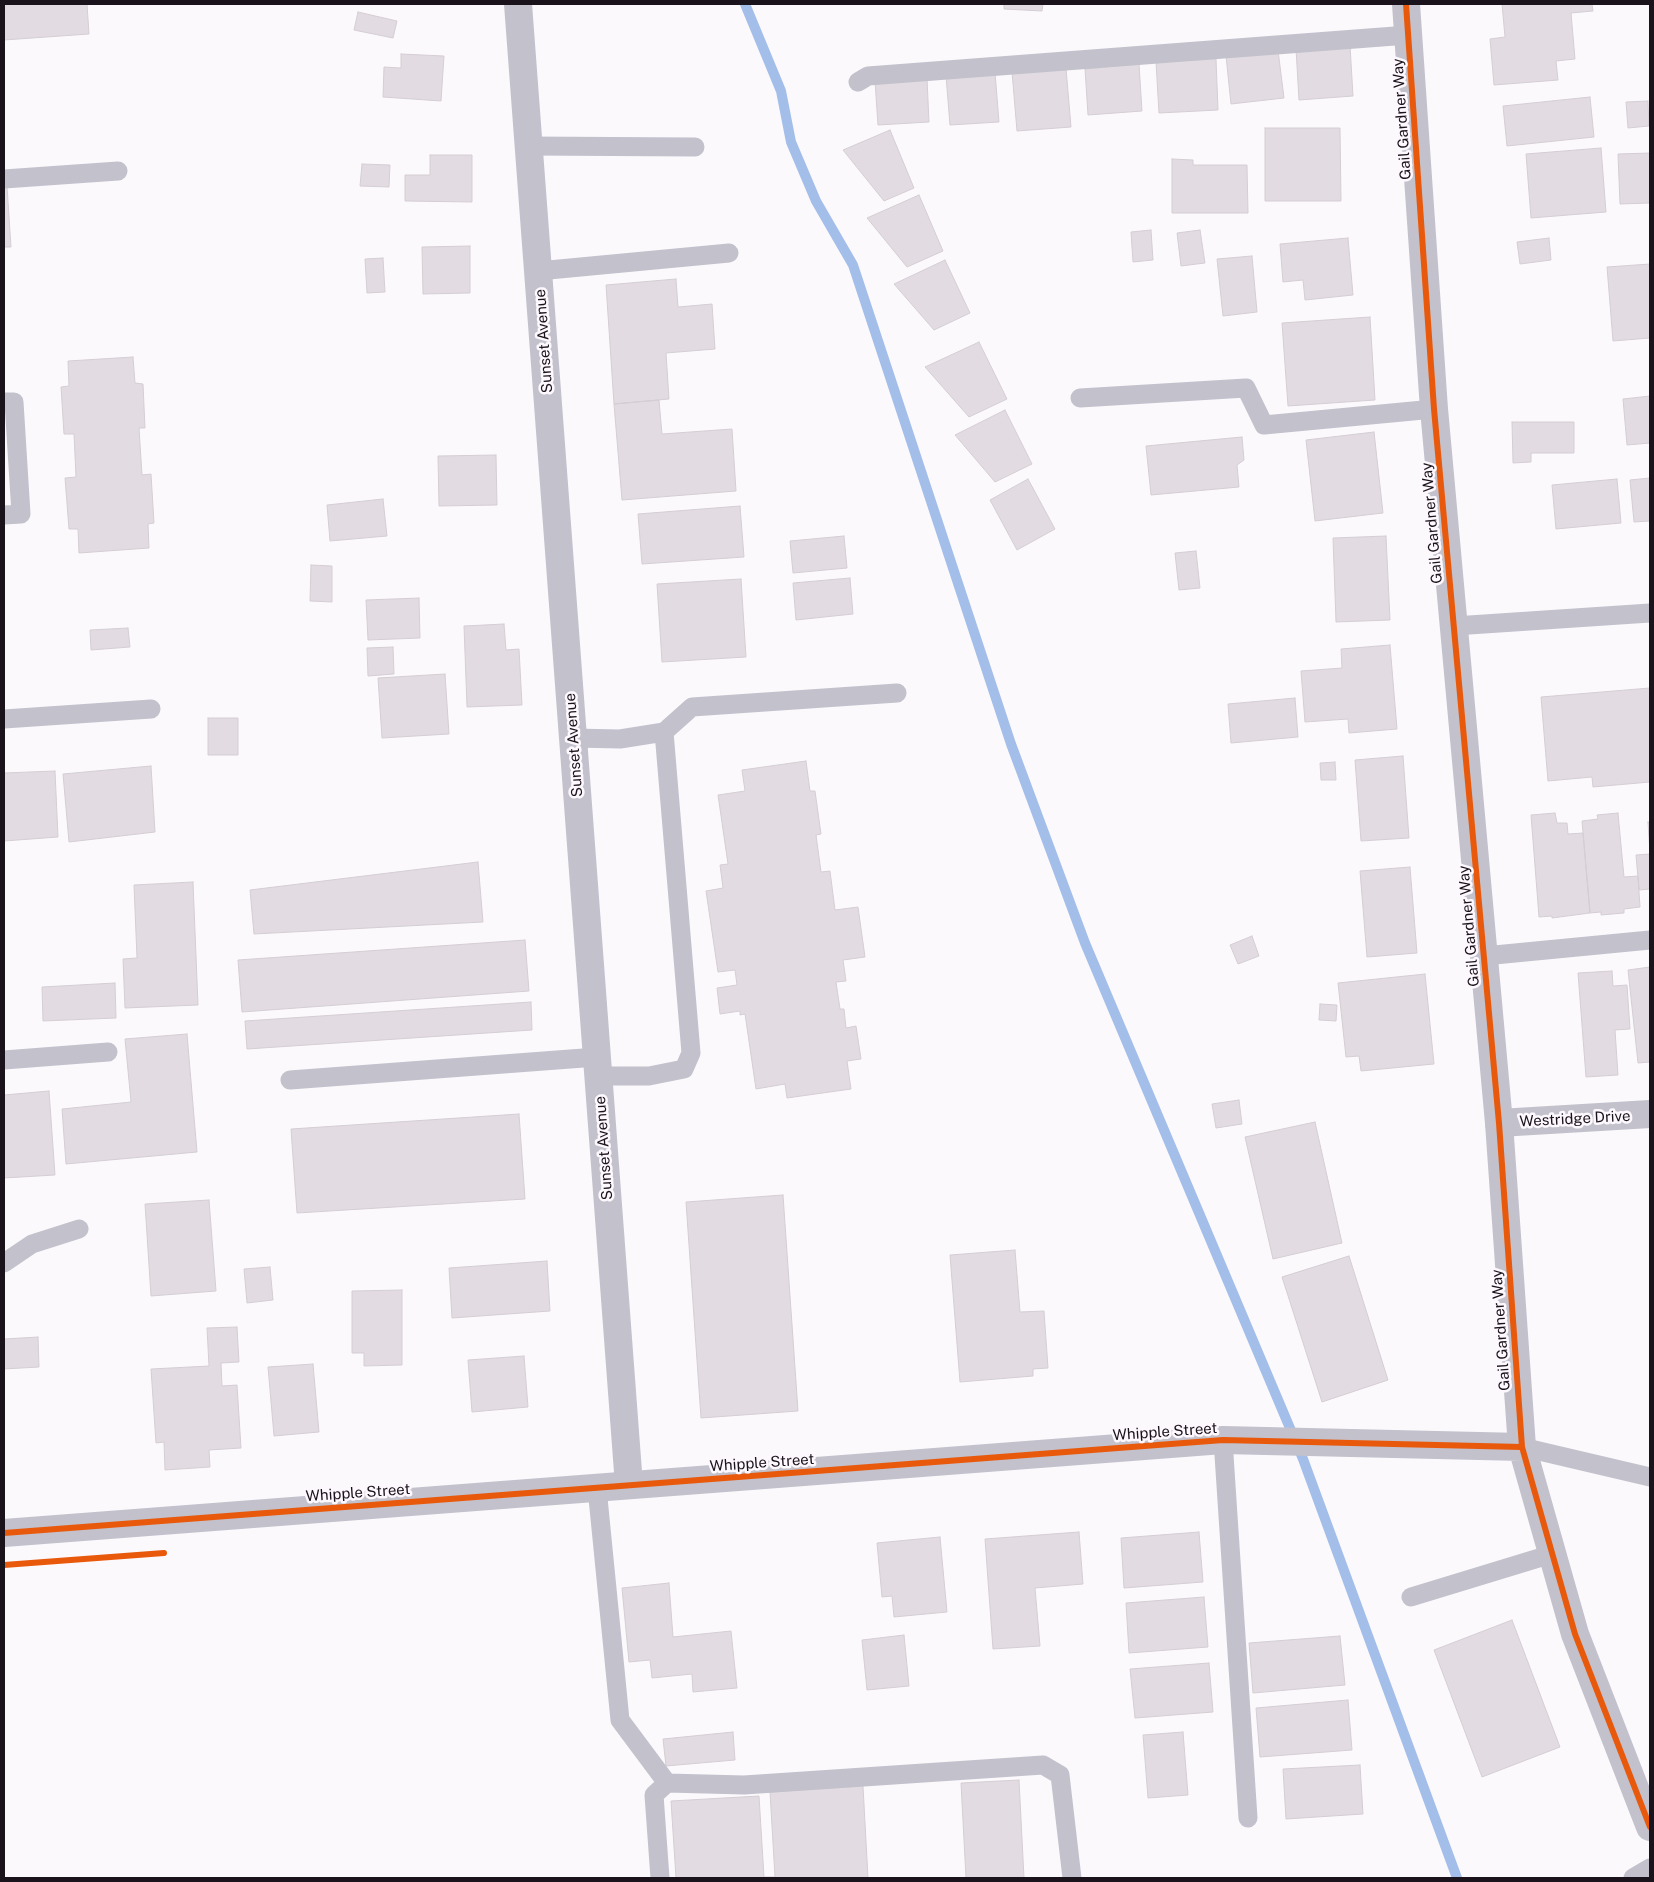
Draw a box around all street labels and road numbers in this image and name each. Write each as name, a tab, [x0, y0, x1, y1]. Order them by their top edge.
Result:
street label: Gail Gardner Way	[1389, 58, 1415, 180]
street label: Sunset Avenue	[531, 288, 557, 394]
street label: Gail Gardner Way	[1418, 462, 1446, 584]
street label: Sunset Avenue	[561, 692, 587, 798]
street label: Gail Gardner Way	[1455, 865, 1483, 987]
street label: Sunset Avenue	[591, 1095, 617, 1201]
street label: Westridge Drive	[1519, 1107, 1631, 1131]
street label: Gail Gardner Way	[1488, 1269, 1514, 1391]
street label: Whipple Street	[1112, 1419, 1218, 1445]
street label: Whipple Street	[709, 1450, 815, 1476]
street label: Whipple Street	[305, 1480, 411, 1506]

